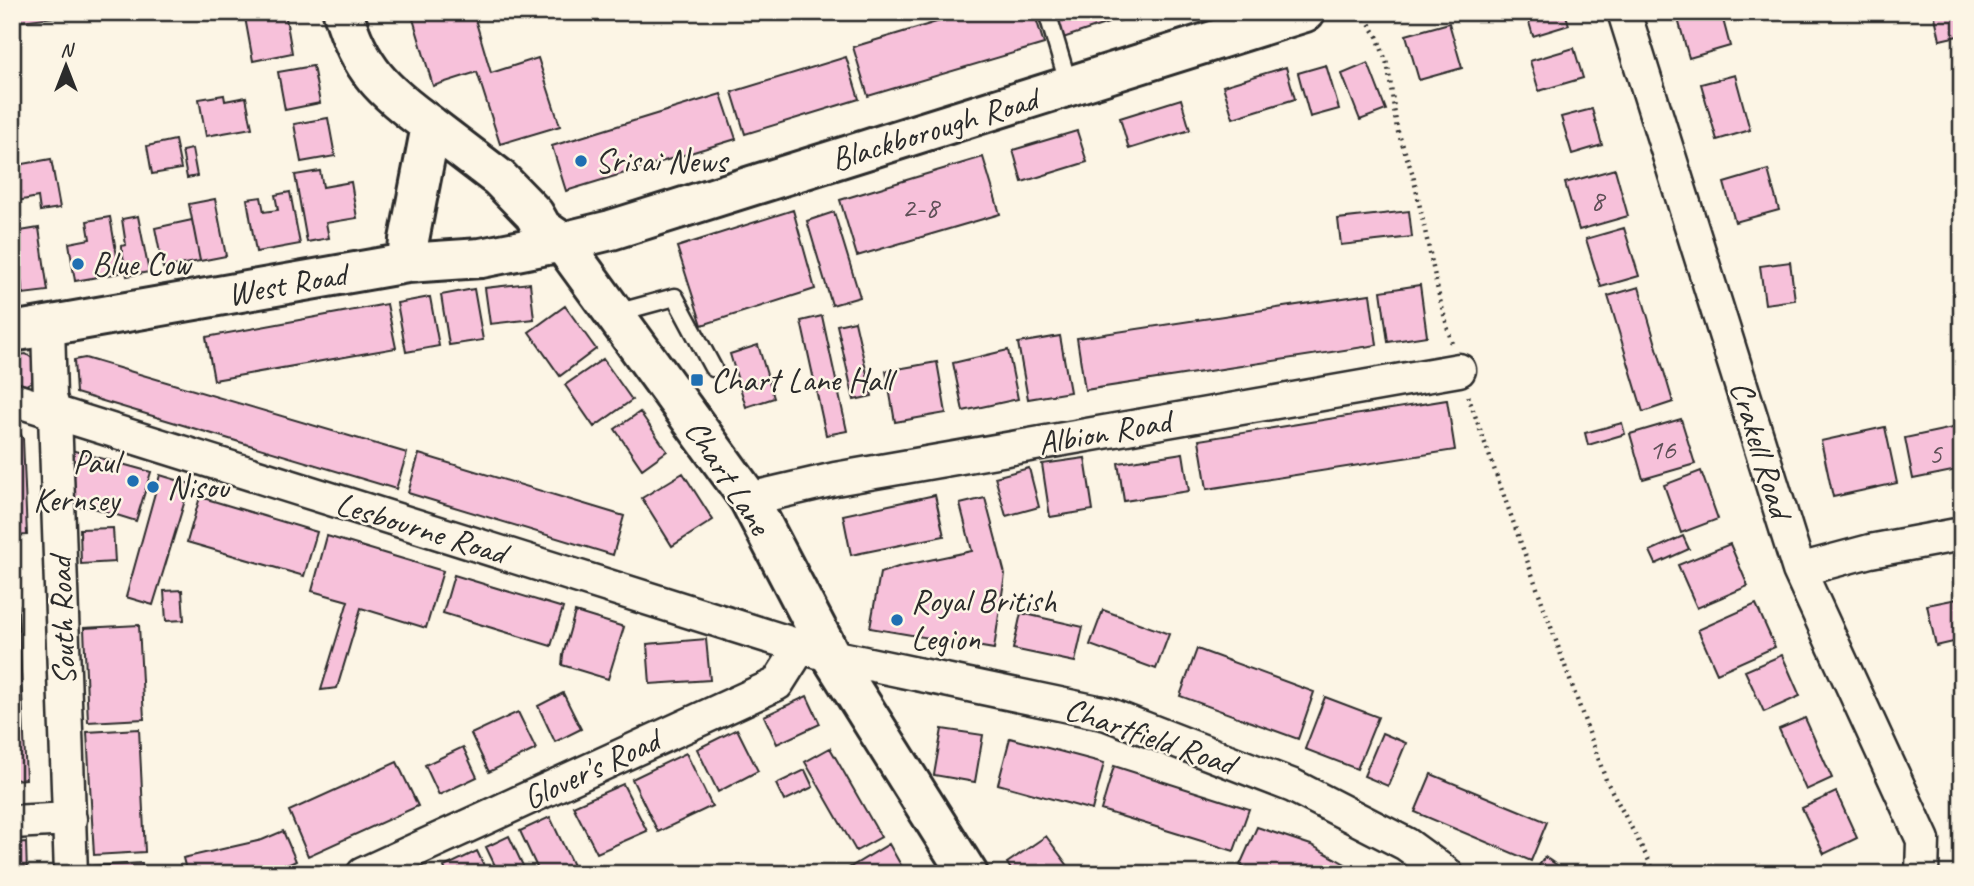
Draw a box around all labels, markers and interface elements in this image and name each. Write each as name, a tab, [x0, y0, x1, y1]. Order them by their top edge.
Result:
north arrow	[32, 32, 102, 102]
text: N	[60, 38, 75, 62]
street label: Blackborough Road	[826, 76, 1047, 180]
place label: Srisai News	[595, 140, 729, 182]
marker: Srisai News	[573, 153, 589, 169]
house number: 8	[1590, 181, 1606, 219]
house number: 2-8	[902, 188, 941, 226]
place label: Blue Cow	[92, 243, 194, 285]
street label: West Road	[224, 252, 354, 315]
marker: Blue Cow	[70, 256, 86, 272]
place label: Chart Lane Hall	[711, 359, 898, 401]
marker: Chart Lane Hall	[689, 372, 705, 388]
street label: Crakell Road	[1720, 376, 1803, 527]
street label: Albion Road	[1035, 399, 1178, 464]
street label: Chart Lane	[675, 411, 782, 544]
house number: 16	[1649, 430, 1677, 468]
house number: 5	[1928, 434, 1943, 472]
place label: Paul Kernsey	[33, 441, 124, 521]
place label: Nisou	[167, 466, 231, 508]
marker: Paul Kernsey	[125, 473, 141, 489]
marker: Nisou	[145, 479, 161, 495]
street label: Lesbourne Road	[331, 482, 516, 575]
street label: South Road	[39, 551, 85, 686]
place label: Royal British Legion	[911, 580, 1057, 660]
marker: Royal British Legion	[889, 612, 905, 628]
street label: Chartfield Road	[1060, 687, 1245, 786]
street label: Glover's Road	[516, 717, 670, 819]

